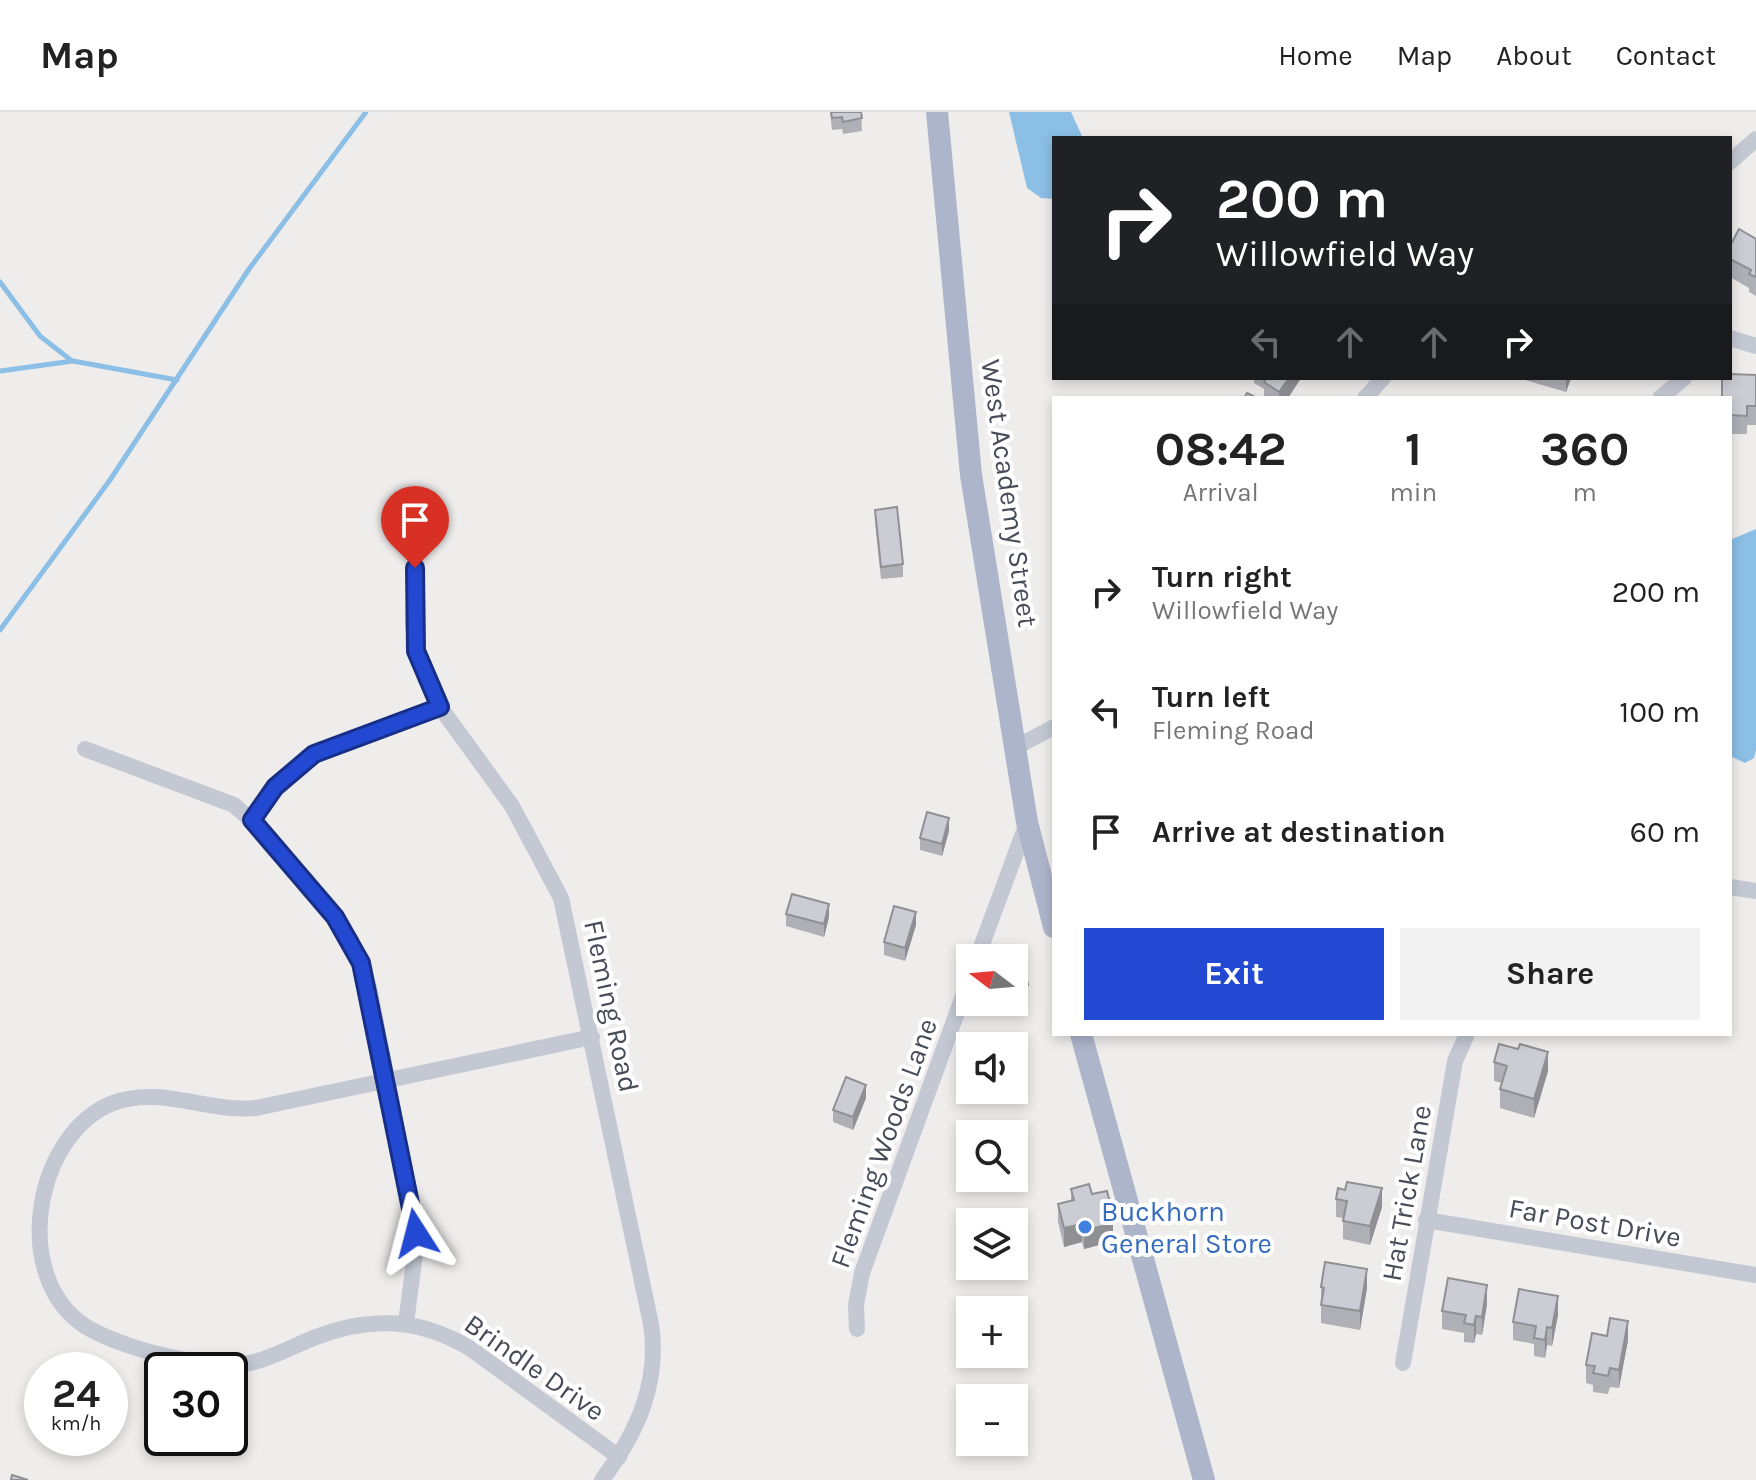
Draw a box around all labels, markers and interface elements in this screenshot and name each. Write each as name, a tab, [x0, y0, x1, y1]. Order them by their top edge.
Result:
text: Map	[40, 33, 119, 78]
text: Home	[1278, 39, 1353, 72]
text: Map	[1397, 39, 1452, 72]
text: About	[1496, 39, 1572, 72]
text: Contact	[1616, 39, 1716, 72]
text: 200 m	[1216, 166, 1388, 231]
icon: right	[1084, 168, 1188, 272]
text: Willowfield Way	[1216, 233, 1474, 275]
icon: left	[1244, 320, 1288, 364]
icon: ahead	[1328, 320, 1372, 364]
icon: ahead	[1412, 320, 1456, 364]
icon: right	[1496, 320, 1540, 364]
street label: West Academy Street	[974, 357, 1045, 629]
text: 08:42	[1155, 421, 1287, 477]
text: 1	[1405, 421, 1422, 477]
text: 360	[1540, 421, 1629, 477]
text: Arrival	[1183, 477, 1259, 508]
text: min	[1389, 477, 1437, 508]
text: m	[1572, 477, 1597, 508]
pin	[381, 486, 449, 568]
icon: arrive	[393, 498, 437, 542]
text: Turn right	[1152, 559, 1292, 595]
icon: right	[1084, 570, 1128, 614]
text: 200 m	[1612, 574, 1700, 610]
text: Willowfield Way	[1152, 595, 1338, 626]
text: Turn left	[1152, 679, 1270, 715]
icon: left	[1084, 690, 1128, 734]
text: 100 m	[1619, 694, 1700, 730]
text: Fleming Road	[1152, 715, 1315, 746]
icon: arrive	[1084, 810, 1128, 854]
text: Arrive at destination	[1152, 814, 1446, 850]
text: 60 m	[1630, 814, 1700, 850]
street label: Fleming Road	[577, 917, 646, 1095]
button: Exit	[1084, 928, 1384, 1020]
button: Share	[1400, 928, 1700, 1020]
north arrow	[956, 944, 1028, 1016]
map controls	[956, 944, 1028, 1456]
street label: Fleming Woods Lane	[823, 1014, 944, 1273]
button: sound	[956, 1032, 1028, 1104]
street label: Hat Trick Lane	[1375, 1102, 1438, 1284]
button: search	[956, 1120, 1028, 1192]
position arrow	[374, 1191, 458, 1275]
street label: Far Post Drive	[1506, 1191, 1684, 1254]
place label: Buckhorn General Store	[1101, 1195, 1272, 1260]
button: layers	[956, 1208, 1028, 1280]
marker: Buckhorn General Store	[1076, 1218, 1094, 1236]
button: +	[956, 1296, 1028, 1368]
street label: Brindle Drive	[458, 1307, 611, 1428]
speed limit sign: 30	[144, 1352, 248, 1456]
text: 24	[52, 1370, 100, 1417]
button: −	[956, 1384, 1028, 1456]
text: km/h	[51, 1412, 101, 1435]

